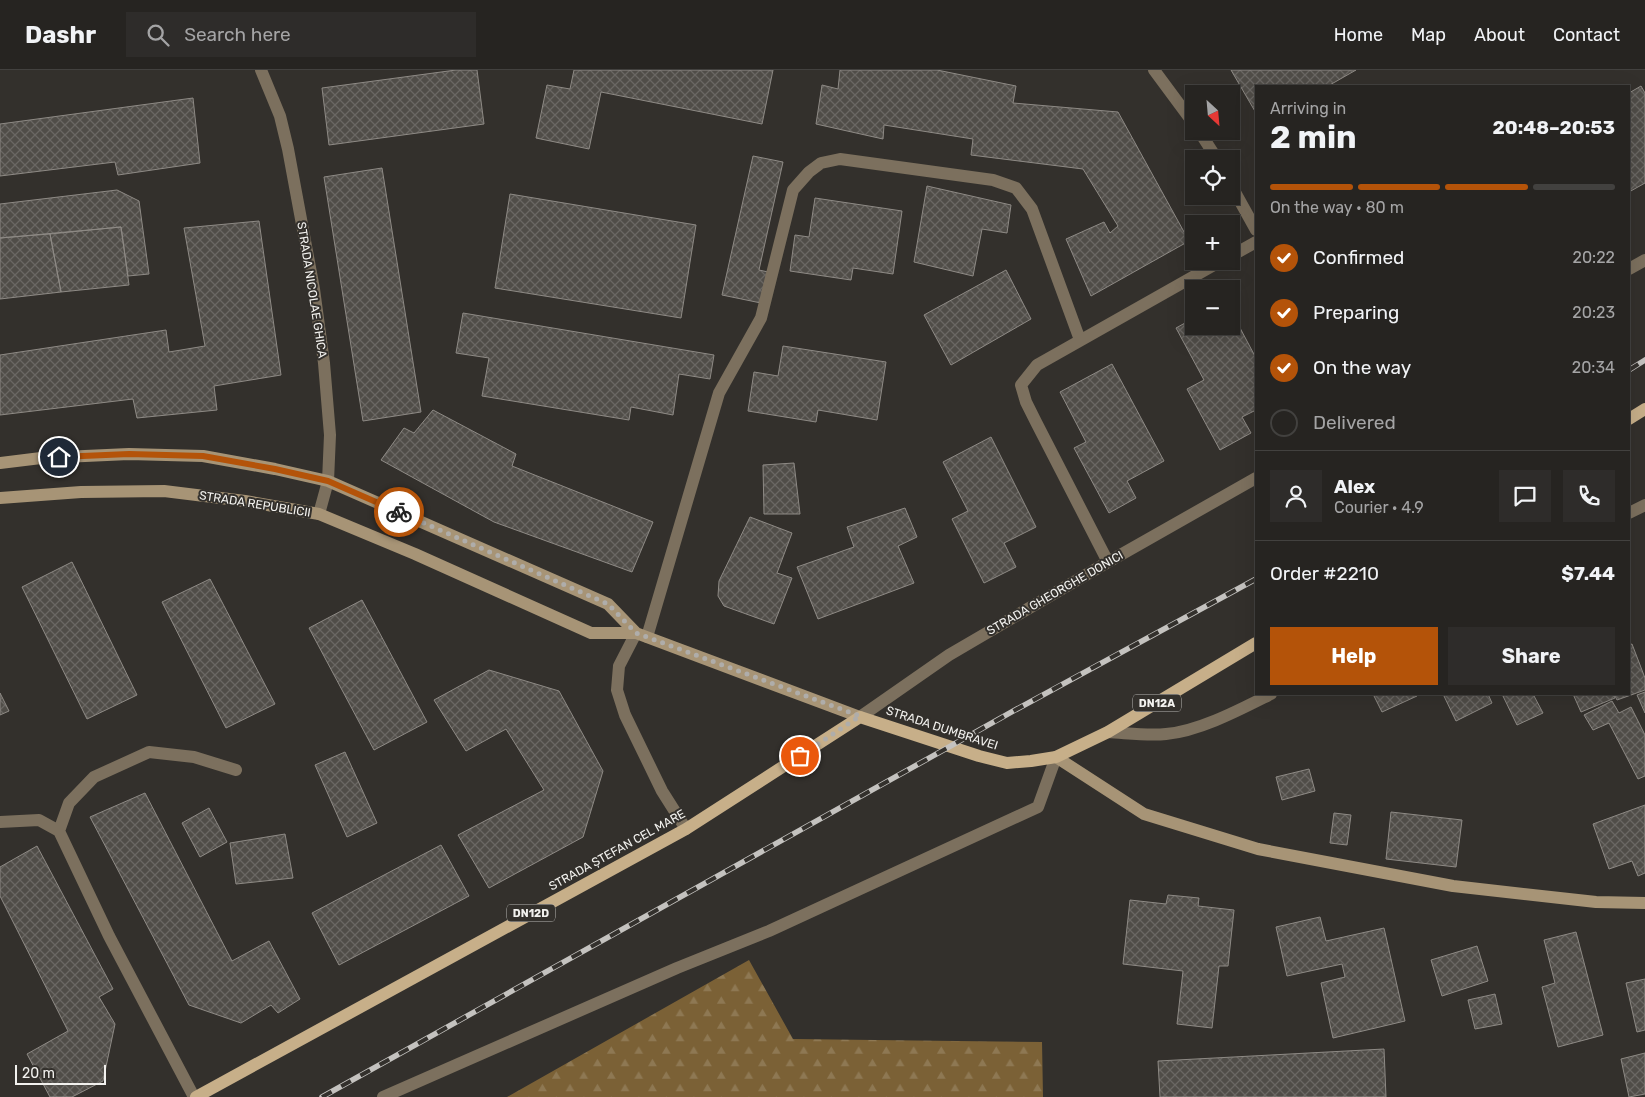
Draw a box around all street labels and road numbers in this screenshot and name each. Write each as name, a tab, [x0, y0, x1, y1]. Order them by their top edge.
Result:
street label: STRADA NICOLAE GHICA	[294, 221, 330, 359]
street label: STRADA REPUBLICII	[198, 488, 312, 520]
street label: STRADA GHEORGHE DONICI	[984, 548, 1126, 638]
road number: DN12A	[1133, 694, 1181, 711]
street label: STRADA DUMBRAVEI	[884, 703, 1000, 753]
street label: STRADA ȘTEFAN CEL MARE	[546, 807, 688, 893]
road number: DN12D	[507, 904, 555, 921]

